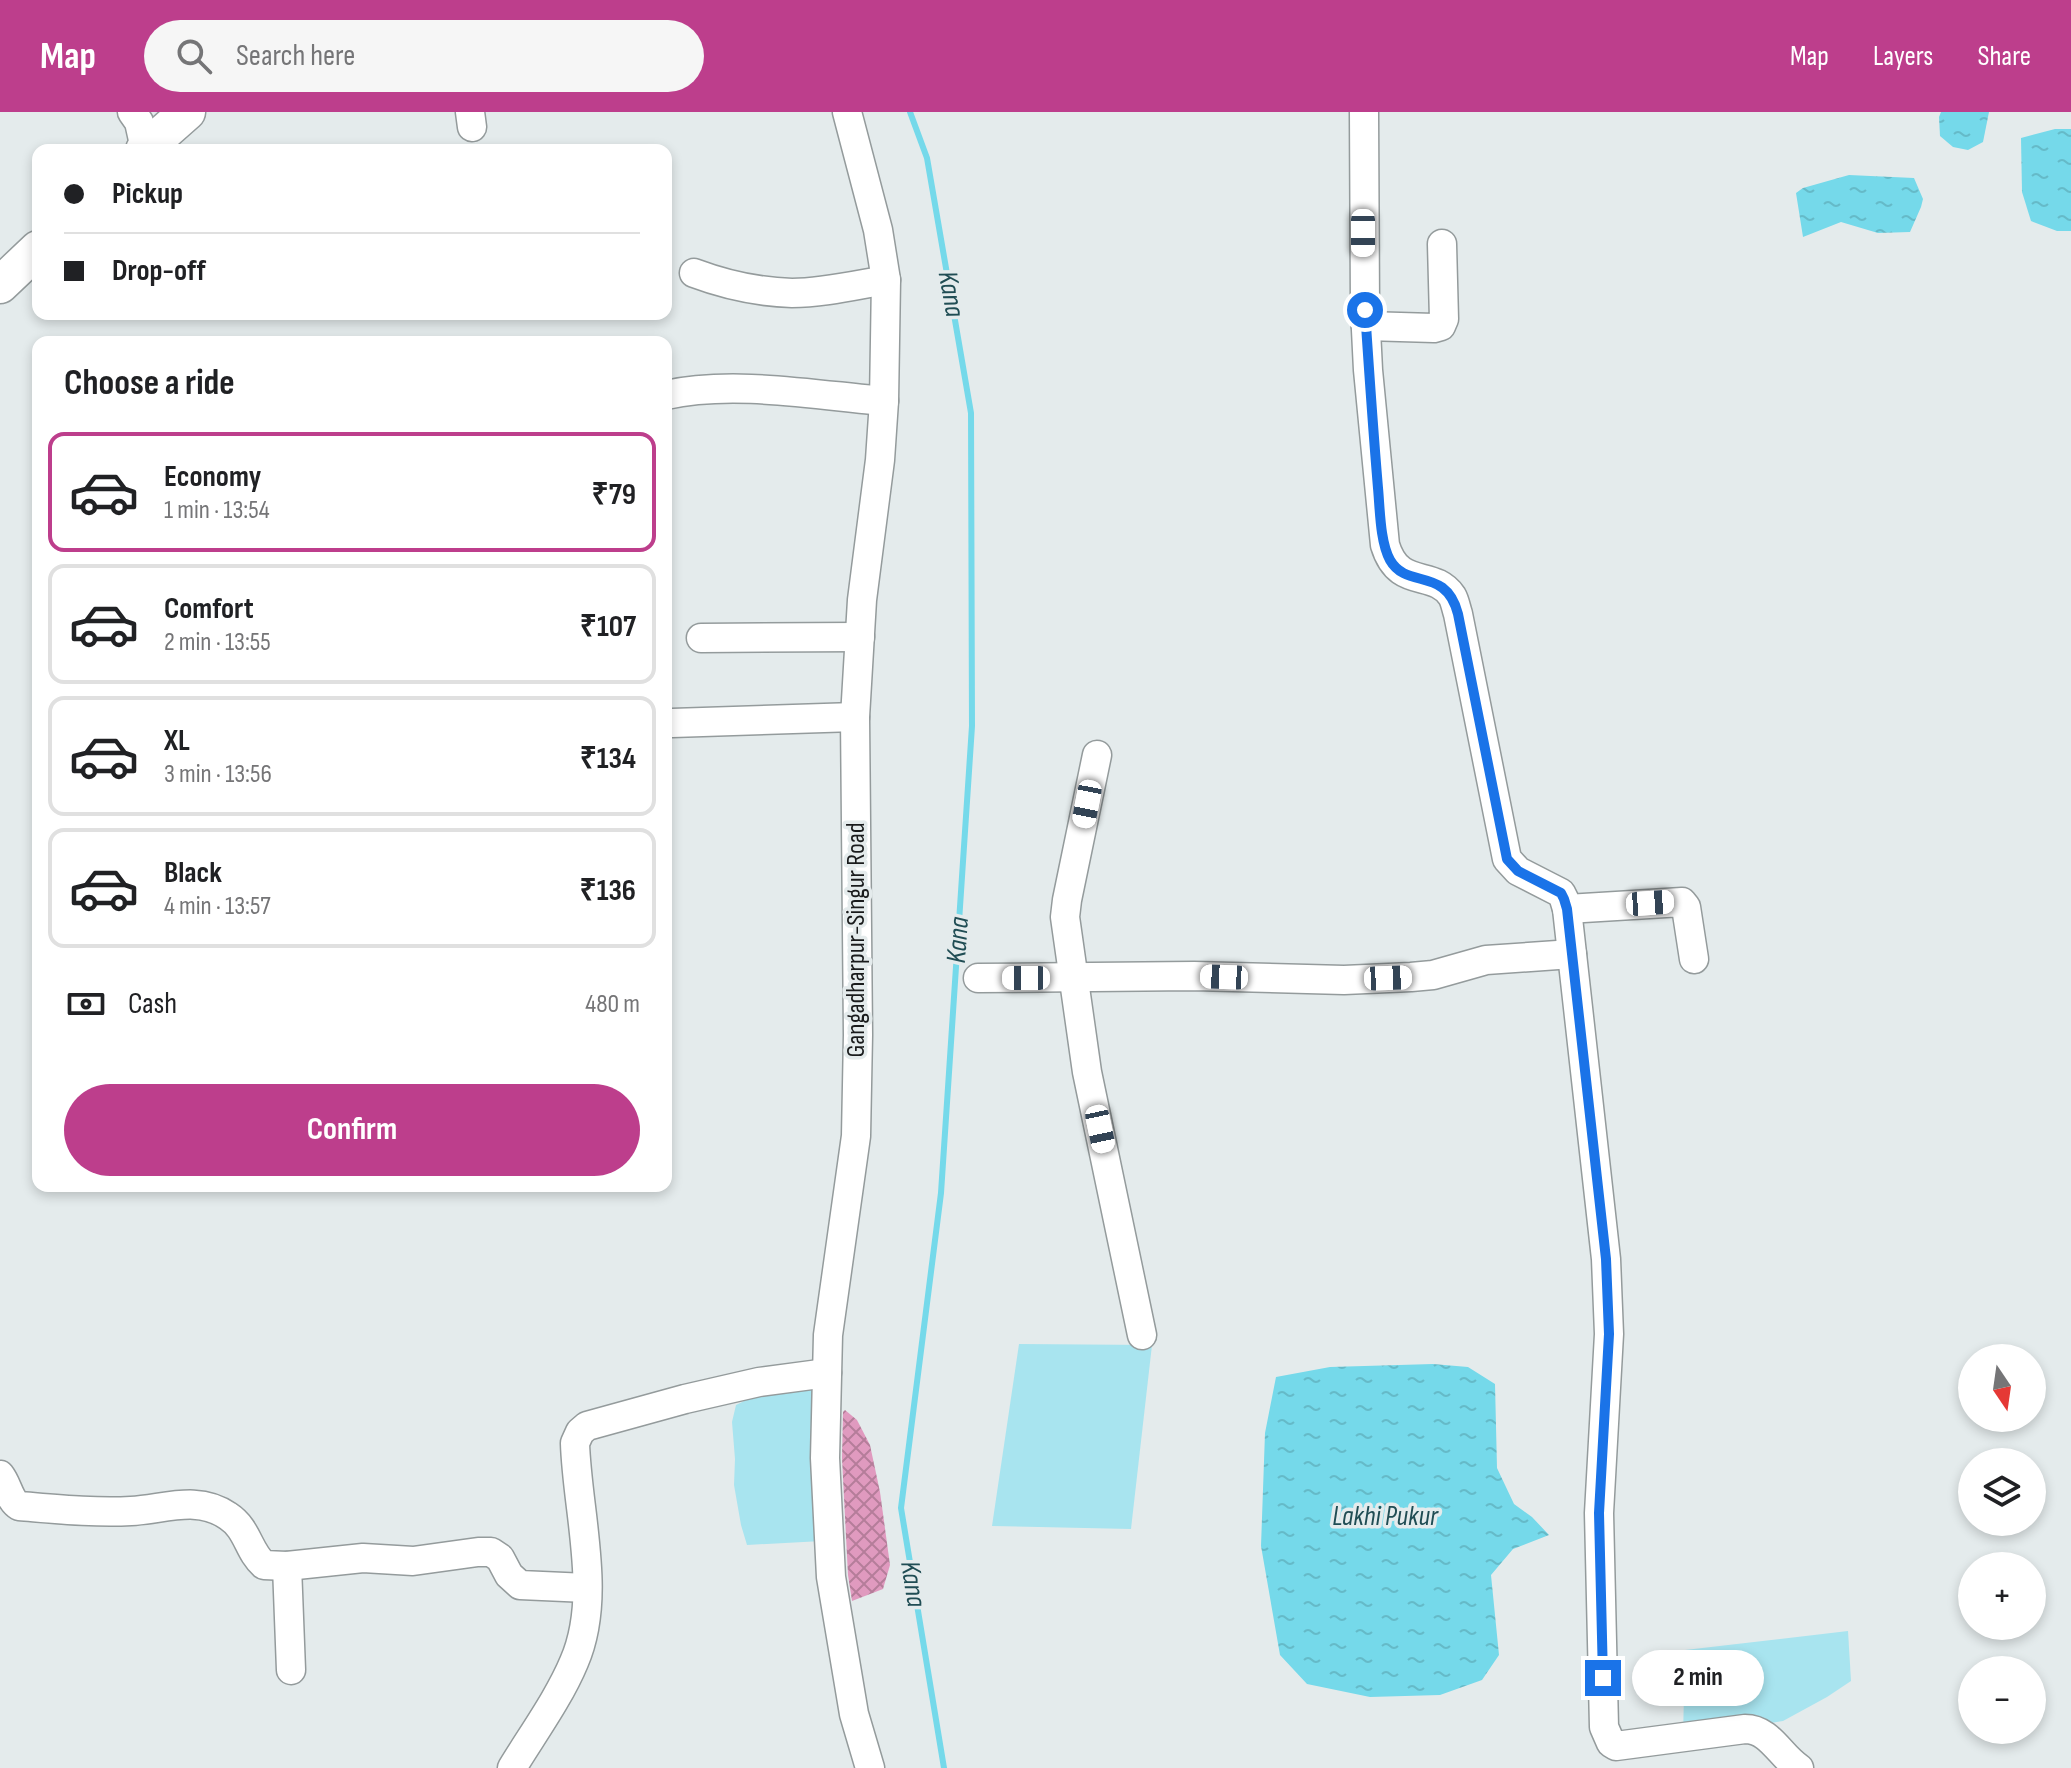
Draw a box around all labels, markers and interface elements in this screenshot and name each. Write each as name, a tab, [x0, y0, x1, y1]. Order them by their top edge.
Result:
search box	[144, 20, 704, 92]
text: Map	[40, 34, 96, 79]
icon: search	[172, 34, 216, 78]
text: Search here	[236, 38, 355, 74]
text: Map	[1790, 40, 1829, 73]
text: Layers	[1873, 40, 1933, 73]
text: Share	[1977, 40, 2031, 73]
text: Pickup	[112, 176, 183, 212]
car	[1351, 209, 1375, 257]
text: Drop-off	[112, 253, 206, 289]
water label: Kana	[931, 268, 971, 320]
route start	[1347, 292, 1383, 328]
text: Choose a ride	[64, 362, 235, 405]
icon: car	[68, 456, 140, 528]
text: Economy	[164, 459, 261, 495]
text: ₹79	[592, 477, 636, 513]
text: 1 min · 13:54	[164, 495, 270, 526]
icon: car	[68, 588, 140, 660]
text: Comfort	[164, 591, 254, 627]
text: ₹107	[580, 609, 636, 645]
text: 2 min · 13:55	[164, 627, 271, 658]
icon: car	[68, 720, 140, 792]
text: XL	[164, 723, 190, 759]
text: ₹134	[580, 741, 636, 777]
text: 3 min · 13:56	[164, 759, 272, 790]
car	[1071, 778, 1103, 830]
street label: Gangadharpur-Singur Road	[841, 822, 872, 1058]
icon: car	[68, 852, 140, 924]
text: Black	[164, 855, 222, 891]
text: ₹136	[580, 873, 636, 909]
car	[1625, 889, 1675, 917]
text: 4 min · 13:57	[164, 891, 271, 922]
water label: Kana	[940, 915, 976, 964]
car	[1200, 964, 1248, 990]
car	[1364, 965, 1412, 991]
car	[1002, 966, 1050, 990]
icon: cash	[64, 982, 108, 1026]
text: Cash	[128, 986, 177, 1022]
text: 480 m	[585, 989, 640, 1020]
button: Confirm	[64, 1084, 640, 1176]
car	[1083, 1103, 1117, 1155]
north arrow	[1958, 1344, 2046, 1432]
map controls	[1958, 1344, 2046, 1744]
button: layers	[1958, 1448, 2046, 1536]
water label: Lakhi Pukur	[1332, 1500, 1439, 1533]
button: +	[1958, 1552, 2046, 1640]
water label: Kana	[893, 1559, 933, 1610]
callout: 2 min	[1631, 1650, 1763, 1706]
button: −	[1958, 1656, 2046, 1744]
route end	[1585, 1660, 1621, 1696]
text: 2 min	[1673, 1662, 1723, 1693]

